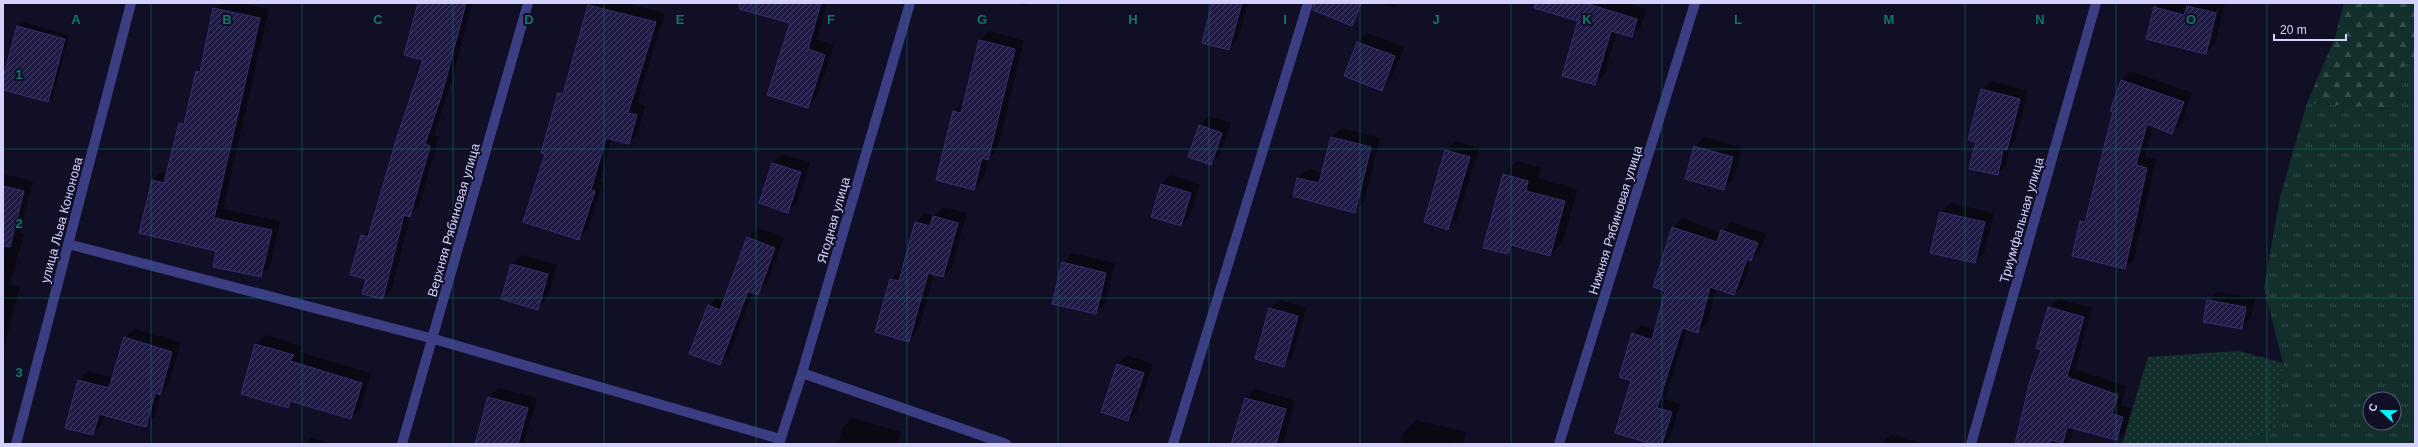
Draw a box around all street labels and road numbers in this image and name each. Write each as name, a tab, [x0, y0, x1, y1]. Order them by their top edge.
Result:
street label: Верхняя Рябиновая улица	[424, 141, 483, 299]
street label: Нижняя Рябиновая улица	[1586, 143, 1646, 296]
street label: улица Льва Кононова	[37, 155, 86, 285]
street label: Триумфальная улица	[1996, 155, 2047, 285]
street label: Ягодная улица	[814, 174, 853, 265]

